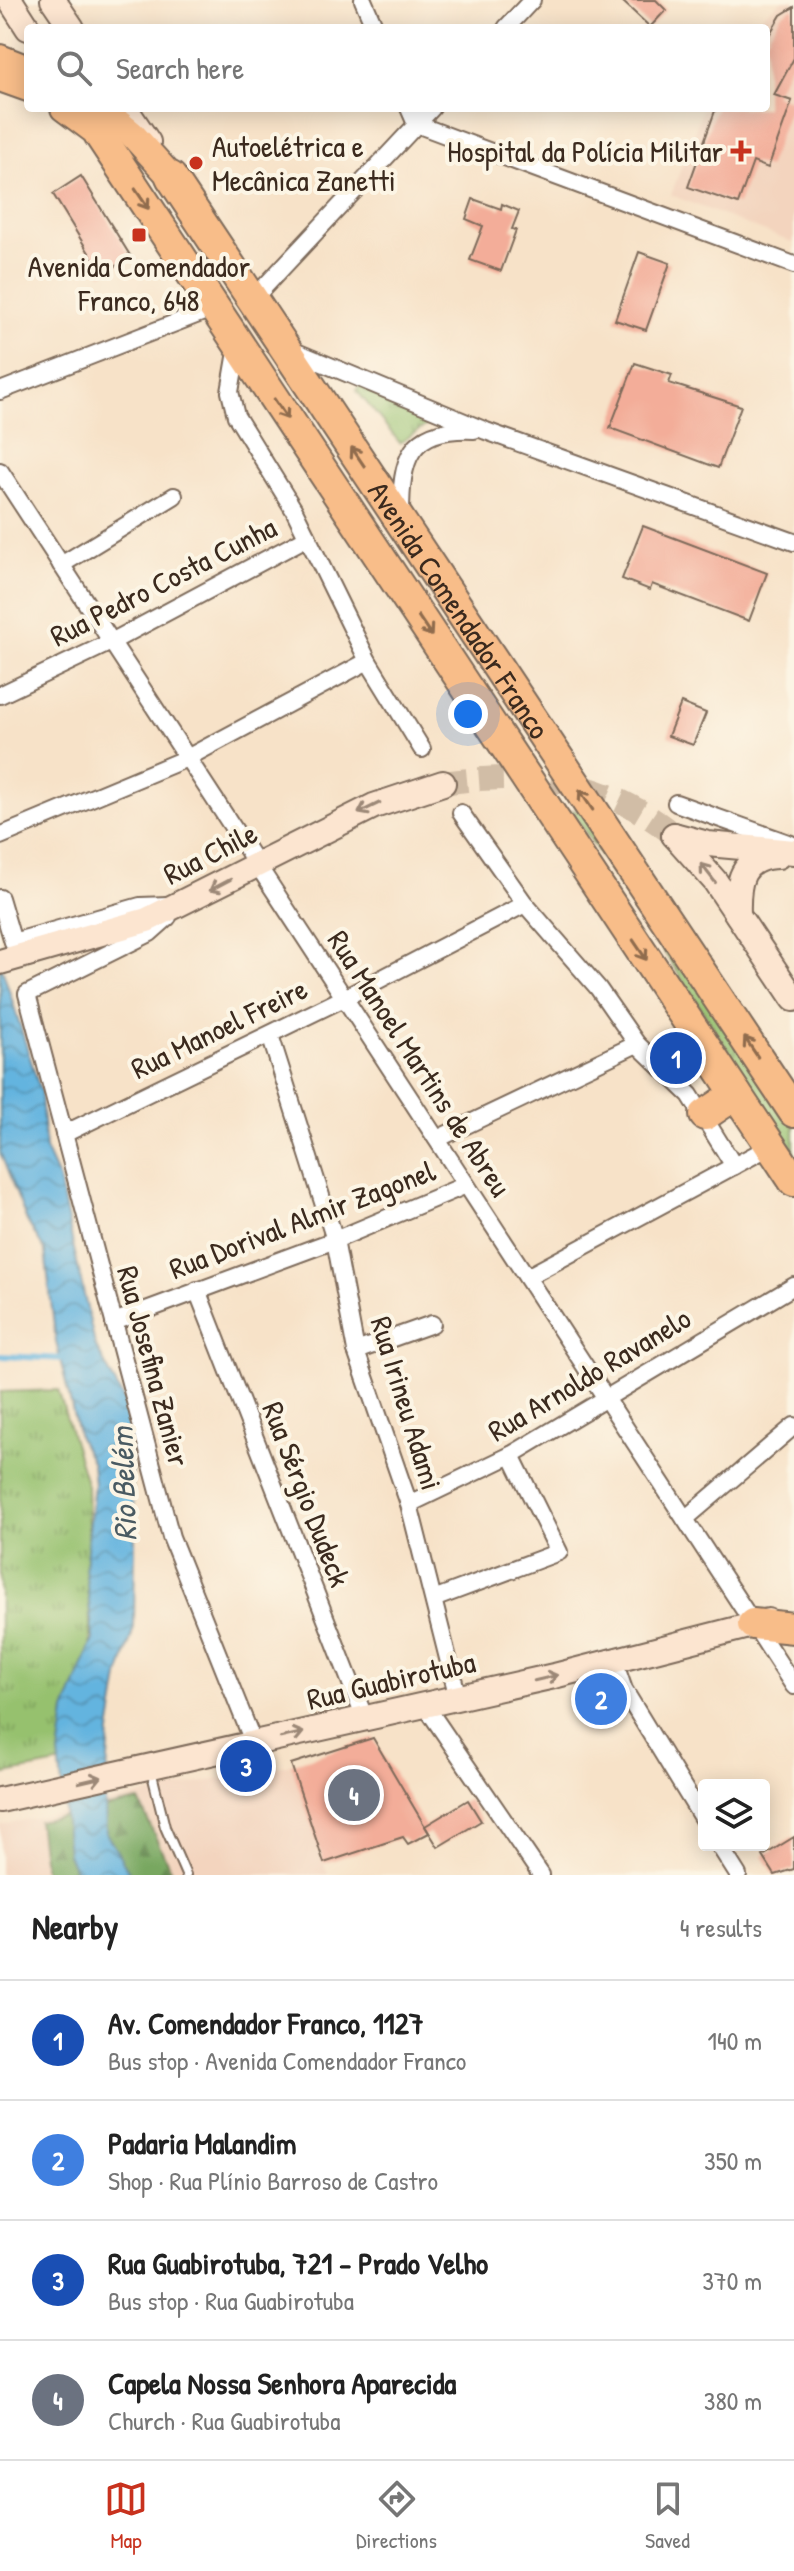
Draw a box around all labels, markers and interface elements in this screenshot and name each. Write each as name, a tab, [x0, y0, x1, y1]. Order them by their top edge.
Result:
search box	[24, 24, 770, 112]
icon: search	[52, 46, 96, 90]
text: Search here	[116, 48, 244, 88]
place label: Autoelétrica e Mecânica Zanetti	[212, 126, 396, 200]
place label: Hospital da Polícia Militar	[447, 131, 723, 171]
marker: Hospital da Polícia Militar	[730, 140, 752, 162]
marker: Autoelétrica e Mecânica Zanetti	[187, 154, 205, 172]
one-way arrow	[134, 188, 150, 210]
marker: Avenida Comendador Franco, 648	[130, 226, 148, 244]
place label: Avenida Comendador Franco, 648	[28, 246, 251, 320]
one-way arrow	[274, 397, 290, 420]
one-way arrow	[349, 446, 366, 468]
street label: Avenida Comendador Franco	[359, 473, 560, 746]
street label: Rua Pedro Costa Cunha	[43, 507, 283, 655]
one-way arrow	[417, 614, 434, 636]
your location	[448, 694, 488, 734]
one-way arrow	[578, 789, 594, 811]
one-way arrow	[358, 801, 382, 816]
street label: Rua Chile	[156, 812, 264, 894]
one-way arrow	[700, 863, 717, 884]
one-way arrow	[209, 877, 232, 893]
street label: Rua Manoel Martins de Abreu	[319, 922, 521, 1204]
one-way arrow	[632, 938, 649, 960]
street label: Rua Manoel Freire	[124, 968, 314, 1088]
pin: 1	[650, 1028, 702, 1088]
one-way arrow	[743, 1036, 759, 1058]
street label: Rua Dorival Almir Zagonel	[163, 1150, 441, 1288]
street label: Rua Josefina Zanier	[108, 1261, 200, 1471]
street label: Rua Arnoldo Ravanelo	[480, 1298, 698, 1450]
street label: Rua Irineu Adami	[362, 1311, 452, 1495]
street label: Rua Sérgio Dudeck	[253, 1396, 361, 1592]
water label: Rio Belém	[99, 1425, 146, 1542]
street label: Rua Guabirotuba	[303, 1641, 479, 1719]
pin: 2	[575, 1669, 627, 1729]
one-way arrow	[532, 1670, 558, 1685]
one-way arrow	[279, 1727, 304, 1742]
pin: 3	[220, 1736, 272, 1796]
pin: 4	[328, 1765, 380, 1825]
one-way arrow	[76, 1772, 102, 1787]
map controls	[698, 1779, 770, 1851]
button: layers	[698, 1779, 770, 1851]
text: Nearby	[32, 1904, 118, 1950]
text: 4 results	[680, 1910, 762, 1945]
text: Av. Comendador Franco, 1127	[108, 2003, 424, 2043]
text: 1	[53, 2023, 63, 2058]
text: 140 m	[708, 2023, 762, 2058]
text: Bus stop · Avenida Comendador Franco	[108, 2043, 466, 2078]
text: Padaria Malandim	[108, 2123, 296, 2163]
text: 2	[52, 2143, 64, 2178]
text: 350 m	[704, 2143, 762, 2178]
text: Shop · Rua Plínio Barroso de Castro	[108, 2163, 438, 2198]
text: Rua Guabirotuba, 721 - Prado Velho	[108, 2243, 488, 2283]
text: 3	[52, 2263, 64, 2298]
text: 370 m	[702, 2263, 762, 2298]
text: Bus stop · Rua Guabirotuba	[108, 2283, 354, 2318]
text: Capela Nossa Senhora Aparecida	[108, 2363, 456, 2403]
text: 4	[53, 2383, 63, 2418]
text: 380 m	[704, 2383, 762, 2418]
text: Church · Rua Guabirotuba	[108, 2403, 340, 2438]
tab: Map	[104, 2477, 148, 2555]
tab: Directions	[356, 2477, 437, 2555]
tab: Saved	[645, 2477, 690, 2555]

